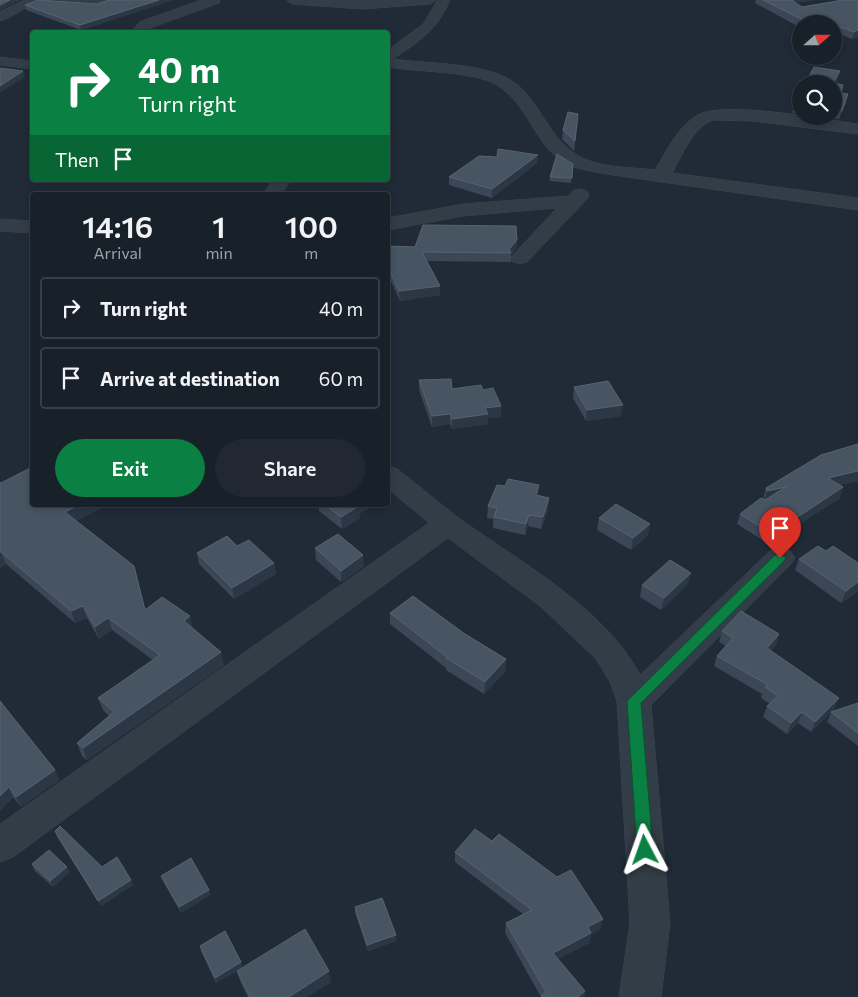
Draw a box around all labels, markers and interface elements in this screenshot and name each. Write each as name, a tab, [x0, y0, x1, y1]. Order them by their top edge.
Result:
north arrow	[792, 15, 842, 65]
map controls	[792, 15, 842, 125]
text: 40 m	[138, 47, 220, 90]
icon: right	[55, 50, 120, 115]
button: search	[792, 75, 842, 125]
text: Turn right	[138, 90, 236, 117]
icon: arrive	[109, 145, 137, 173]
text: Then	[55, 148, 99, 171]
text: 14:16	[82, 207, 153, 244]
text: 1	[212, 207, 226, 244]
text: 100	[285, 207, 338, 244]
text: Arrival	[93, 243, 142, 262]
text: min	[205, 243, 233, 262]
text: m	[304, 243, 318, 262]
icon: right	[57, 294, 85, 322]
text: Turn right	[100, 297, 187, 320]
text: 40 m	[319, 297, 363, 320]
icon: arrive	[57, 364, 85, 392]
text: Arrive at destination	[100, 367, 280, 390]
text: 60 m	[319, 367, 363, 390]
button: Exit	[55, 439, 205, 497]
button: Share	[215, 439, 365, 497]
pin	[759, 507, 801, 558]
icon: arrive	[766, 514, 794, 542]
position arrow	[618, 823, 670, 875]

